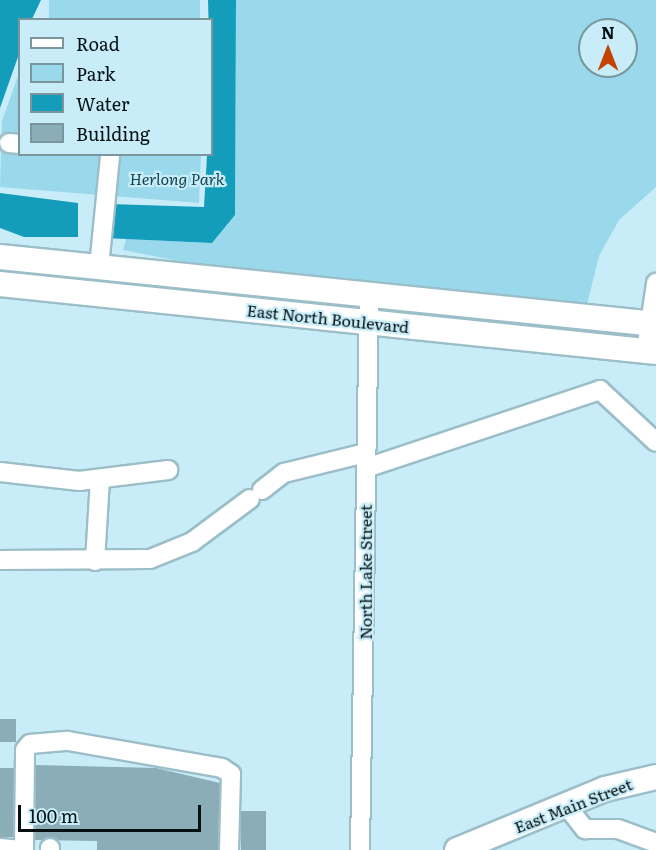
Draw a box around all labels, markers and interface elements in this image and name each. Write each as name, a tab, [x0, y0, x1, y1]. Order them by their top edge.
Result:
legend	[18, 18, 213, 156]
north arrow	[578, 18, 638, 78]
text: N	[601, 20, 615, 44]
text: Road	[76, 30, 120, 57]
text: Park	[76, 60, 115, 87]
text: Water	[76, 90, 129, 117]
text: Building	[76, 120, 150, 147]
park label: Herlong Park	[130, 168, 224, 188]
street label: East North Boulevard	[246, 300, 410, 336]
street label: North Lake Street	[355, 504, 375, 640]
street label: East Main Street	[511, 774, 635, 836]
scale bar	[21, 793, 204, 831]
text: 100 m	[29, 802, 78, 829]

